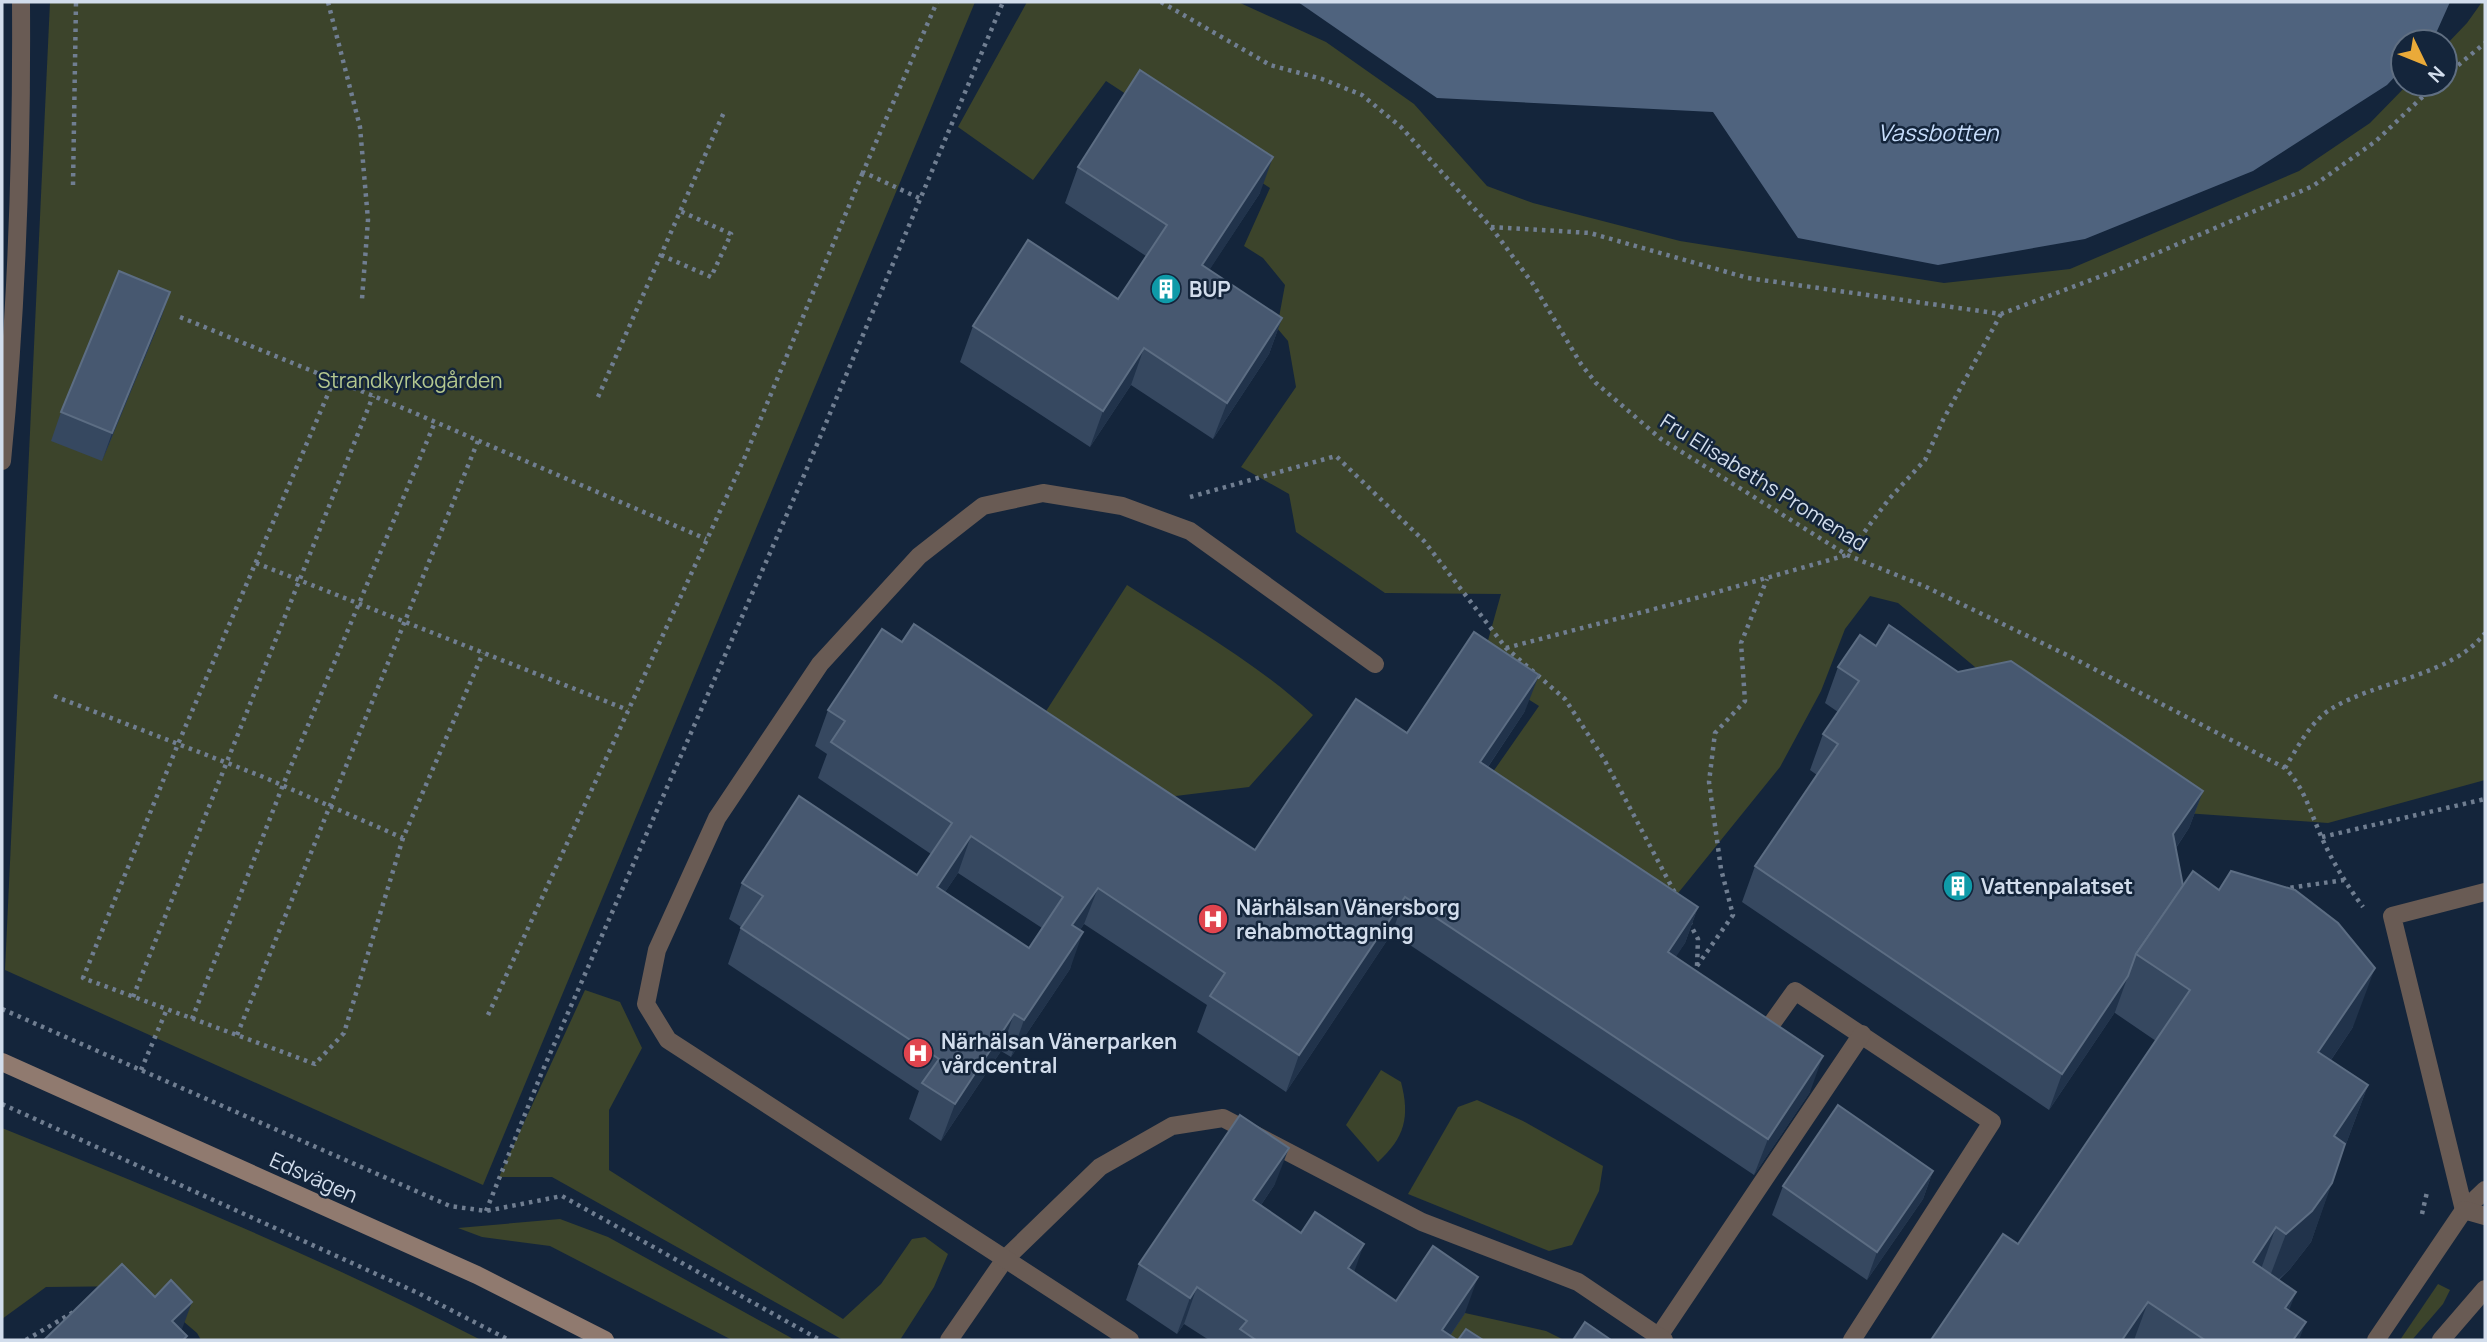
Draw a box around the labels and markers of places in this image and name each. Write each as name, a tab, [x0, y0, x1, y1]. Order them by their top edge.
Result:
building icon: BUP	[1149, 272, 1183, 306]
place label: BUP	[1189, 275, 1231, 303]
building icon: Vattenpalatset	[1941, 869, 1975, 903]
place label: Vattenpalatset	[1981, 872, 2133, 900]
place label: Närhälsan Vänersborg rehabmottagning	[1236, 893, 1460, 945]
hospital icon: Närhälsan Vänersborg rehabmottagning	[1196, 902, 1230, 936]
place label: Närhälsan Vänerparken vårdcentral	[941, 1027, 1177, 1079]
hospital icon: Närhälsan Vänerparken vårdcentral	[901, 1036, 935, 1070]

